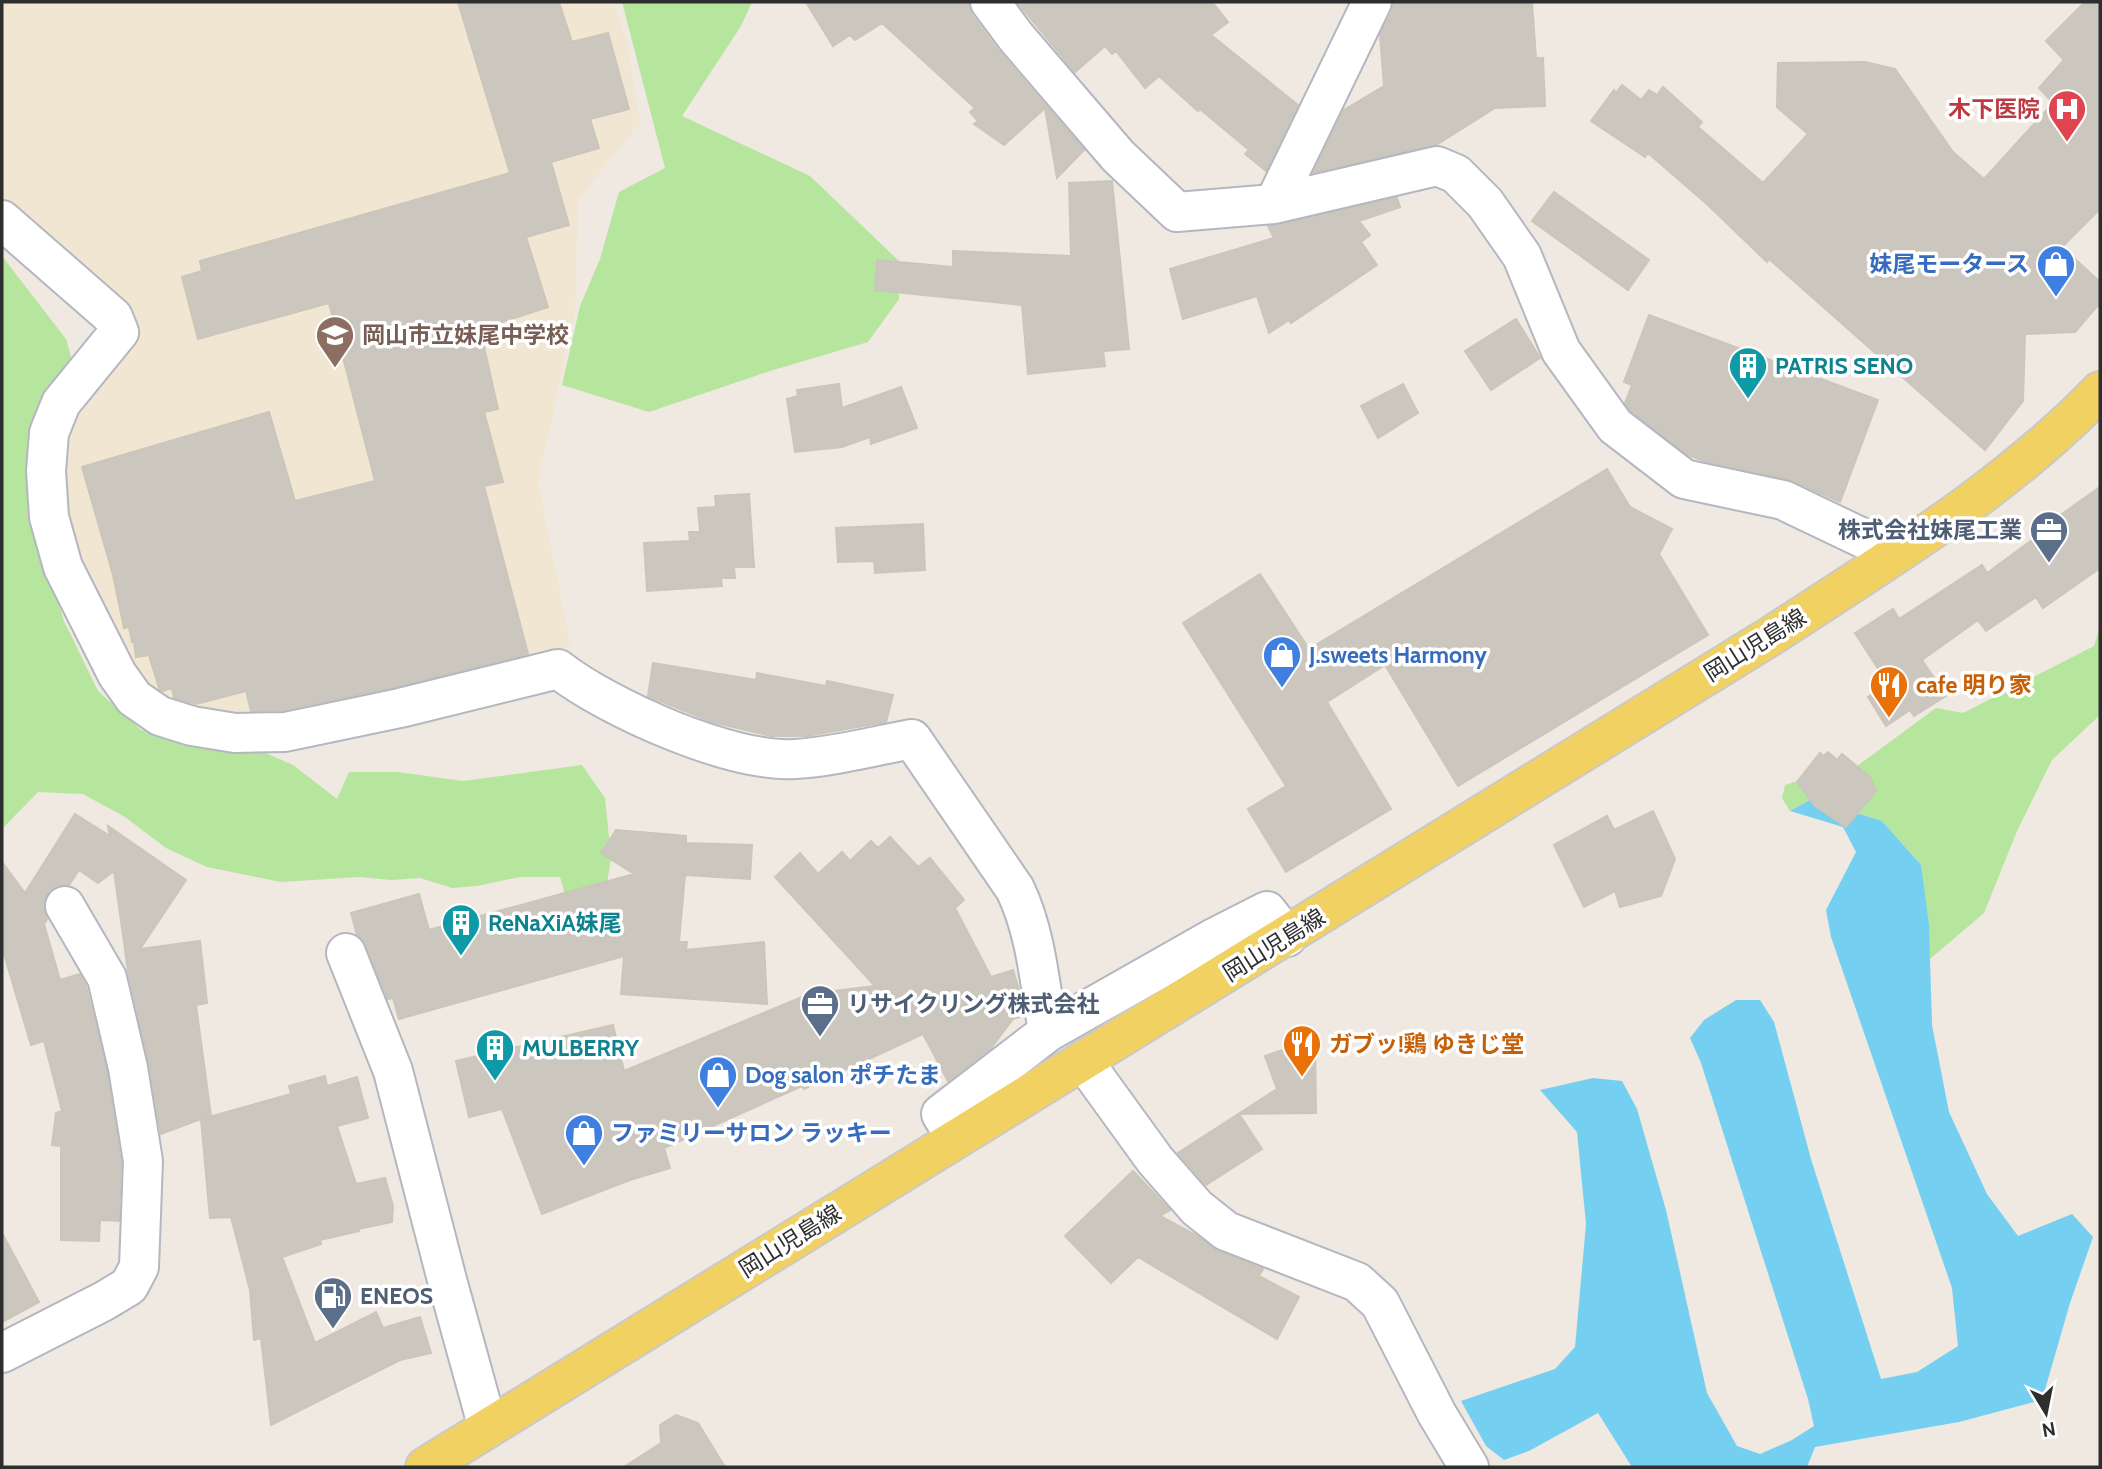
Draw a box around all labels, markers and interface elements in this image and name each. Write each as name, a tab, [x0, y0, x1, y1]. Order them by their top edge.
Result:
hospital icon: 木下医院	[2046, 88, 2088, 143]
place label: 木下医院	[1948, 95, 2040, 123]
shop icon: 妹尾モータース	[2035, 243, 2077, 298]
place label: 妹尾モータース	[1869, 250, 2029, 278]
school or university icon: 岡山市立妹尾中学校	[314, 314, 356, 369]
place label: 岡山市立妹尾中学校	[362, 321, 569, 349]
building icon: PATRIS SENO	[1727, 345, 1769, 400]
place label: PATRIS SENO	[1775, 352, 1913, 380]
office icon: 株式会社妹尾工業	[2028, 509, 2070, 564]
place label: 株式会社妹尾工業	[1838, 516, 2022, 544]
street label: 岡山児島線	[1699, 603, 1811, 687]
shop icon: J.sweets Harmony	[1261, 634, 1303, 689]
place label: J.sweets Harmony	[1308, 641, 1487, 669]
restaurant icon: cafe 明り家	[1868, 664, 1910, 719]
place label: cafe 明り家	[1916, 671, 2032, 699]
building icon: ReNaXiA妹尾	[440, 902, 482, 957]
street label: 岡山児島線	[1218, 903, 1330, 987]
place label: ReNaXiA妹尾	[488, 909, 622, 937]
office icon: リサイクリング株式会社	[799, 983, 841, 1038]
place label: リサイクリング株式会社	[847, 990, 1100, 1018]
restaurant icon: ガブッ!鶏 ゆきじ堂	[1281, 1023, 1323, 1078]
building icon: MULBERRY	[474, 1027, 516, 1082]
place label: ガブッ!鶏 ゆきじ堂	[1329, 1030, 1524, 1058]
place label: MULBERRY	[522, 1034, 640, 1062]
shop icon: Dog salon ポチたま	[697, 1054, 739, 1109]
place label: Dog salon ポチたま	[745, 1061, 941, 1089]
shop icon: ファミリーサロン ラッキー	[563, 1112, 605, 1167]
place label: ファミリーサロン ラッキー	[611, 1119, 892, 1147]
street label: 岡山児島線	[734, 1199, 846, 1283]
fuel station icon: ENEOS	[312, 1275, 354, 1330]
place label: ENEOS	[360, 1282, 433, 1310]
north arrow	[2011, 1378, 2081, 1448]
text: N	[2040, 1417, 2057, 1442]

